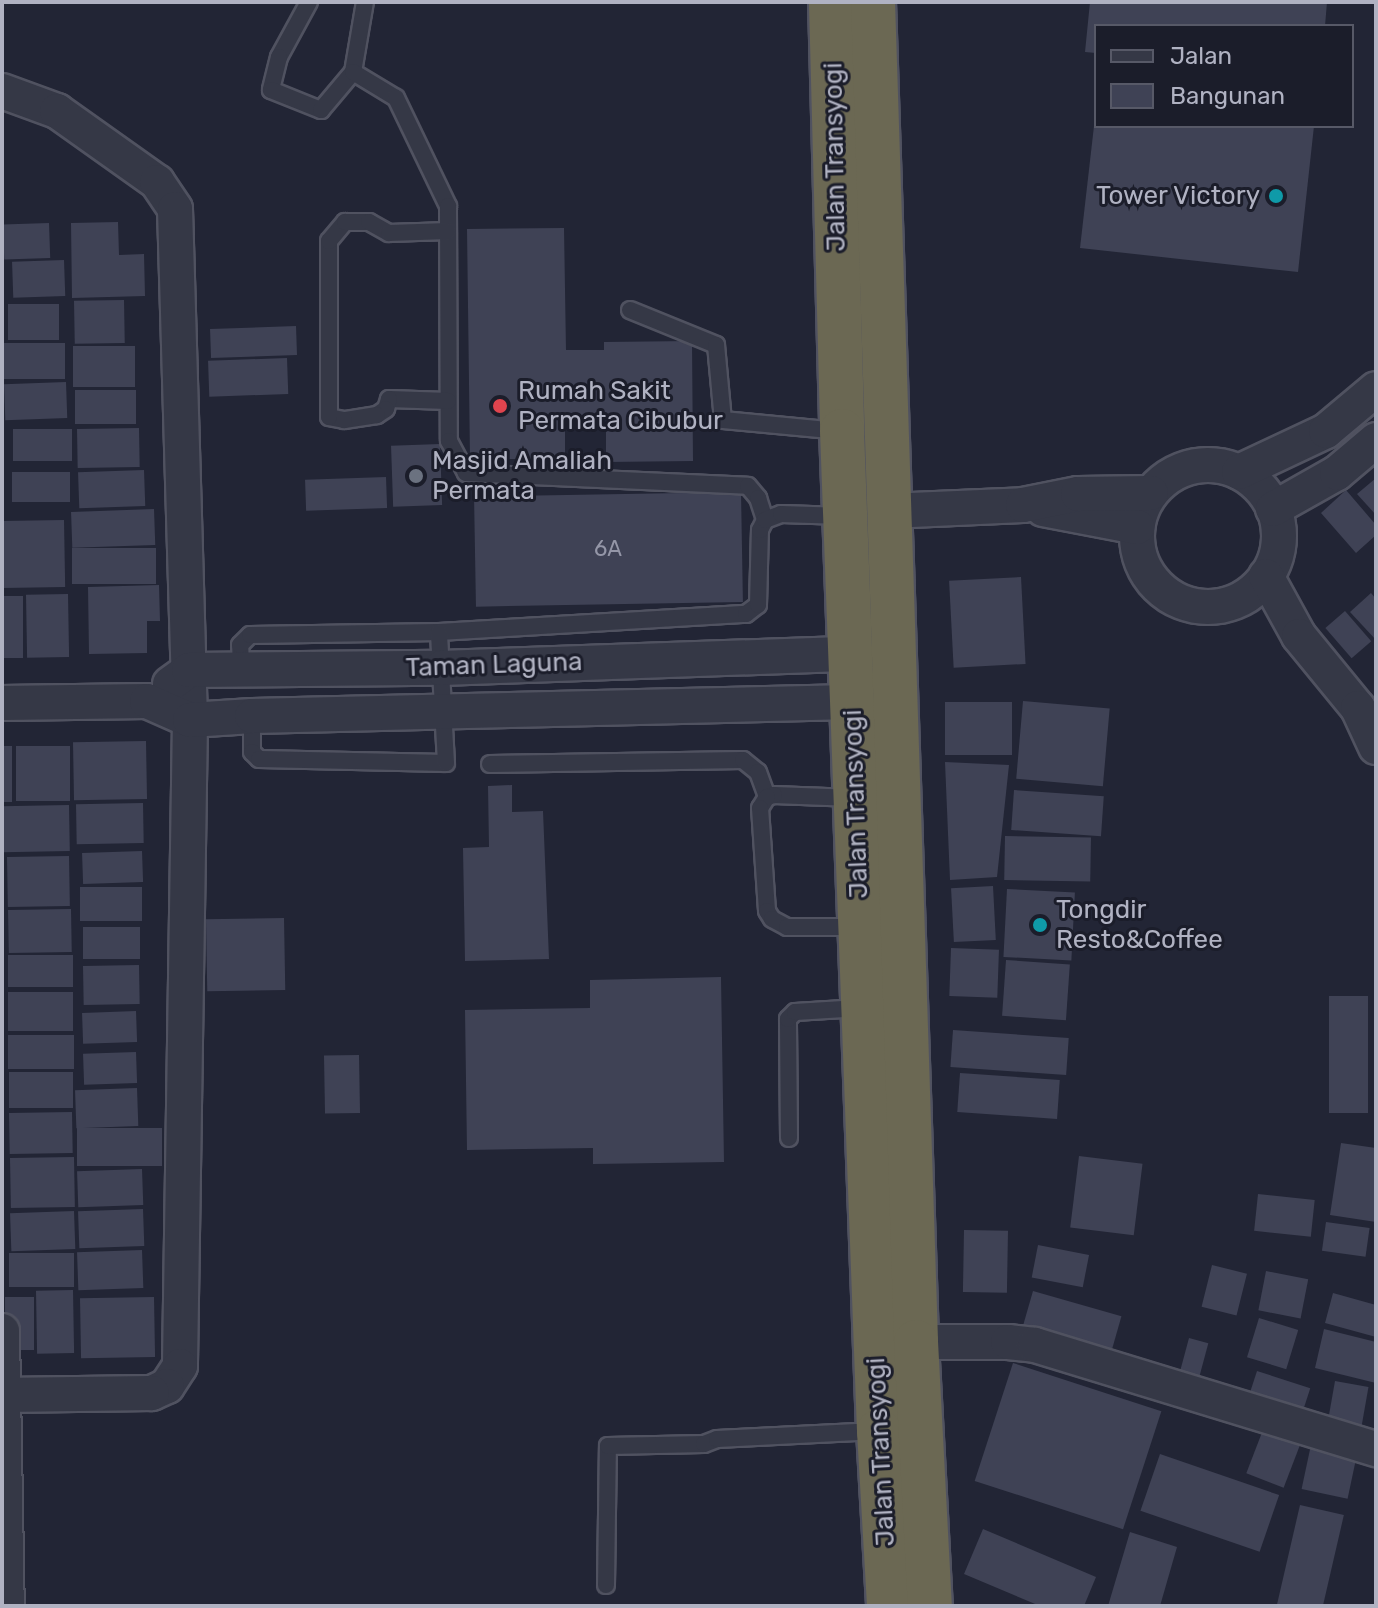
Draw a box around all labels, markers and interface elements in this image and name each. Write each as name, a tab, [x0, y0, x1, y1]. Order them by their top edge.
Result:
legend	[1094, 24, 1354, 128]
text: Jalan	[1170, 42, 1232, 70]
street label: Jalan Transyogi	[818, 62, 852, 252]
text: Bangunan	[1170, 82, 1285, 110]
place label: Tower Victory	[1095, 180, 1260, 212]
marker: Tower Victory	[1267, 187, 1285, 205]
place label: Rumah Sakit Permata Cibubur	[518, 375, 723, 436]
marker: Rumah Sakit Permata Cibubur	[489, 395, 511, 417]
place label: Masjid Amaliah Permata	[432, 445, 613, 506]
marker: Masjid Amaliah Permata	[407, 467, 425, 485]
house number: 6A	[594, 536, 622, 562]
street label: Taman Laguna	[405, 646, 583, 684]
street label: Jalan Transyogi	[837, 709, 875, 899]
place label: Tongdir Resto&Coffee	[1056, 894, 1223, 956]
marker: Tongdir Resto&Coffee	[1031, 916, 1049, 934]
street label: Jalan Transyogi	[860, 1356, 902, 1548]

